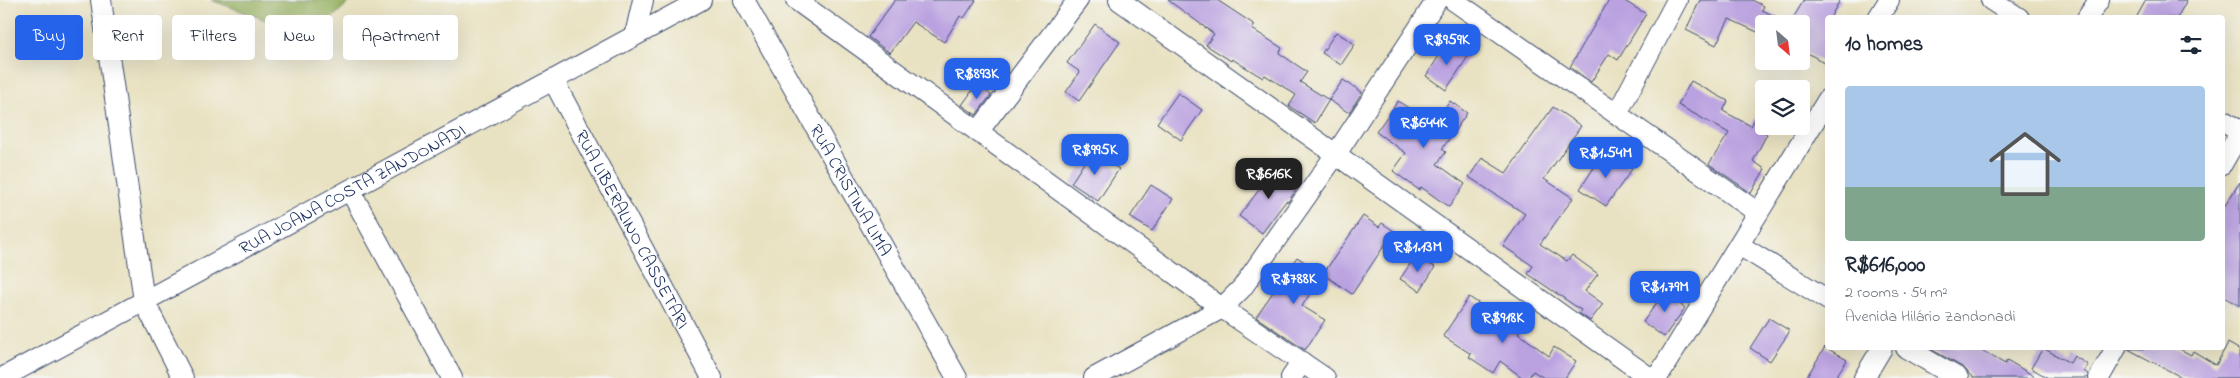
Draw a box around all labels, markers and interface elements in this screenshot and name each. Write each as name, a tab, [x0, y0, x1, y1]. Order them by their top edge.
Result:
chip: Buy	[15, 15, 83, 60]
chip: Rent	[93, 15, 162, 60]
chip: Filters	[172, 15, 255, 60]
chip: New	[265, 15, 333, 60]
chip: Apartment	[343, 15, 458, 60]
north arrow	[1755, 15, 1810, 70]
map controls	[1755, 15, 1810, 135]
pin: R$959K	[1406, 23, 1488, 66]
text: R$959K	[1424, 28, 1470, 52]
text: 10 homes	[1845, 30, 1923, 60]
icon: filters	[2177, 31, 2205, 59]
pin: R$893K	[936, 58, 1018, 100]
text: R$893K	[955, 62, 999, 86]
button: layers	[1755, 80, 1810, 135]
pin: R$644K	[1383, 106, 1465, 149]
text: R$644K	[1401, 111, 1447, 135]
street label: RUA JOANA COSTA ZANDONADI	[235, 119, 471, 262]
icon: home	[1980, 119, 2070, 209]
street label: RUA CRISTINA LIMA	[802, 120, 897, 262]
street label: RUA LIBERALINO CASSETARI	[567, 126, 695, 334]
pin: R$995K	[1054, 134, 1136, 176]
pin: R$1.54M	[1560, 136, 1652, 179]
text: R$995K	[1072, 138, 1118, 162]
text: R$1.54M	[1580, 141, 1632, 165]
pin: R$616K	[1228, 158, 1310, 200]
text: R$616K	[1246, 162, 1292, 186]
pin: R$1.13M	[1372, 230, 1464, 273]
text: R$1.13M	[1394, 235, 1442, 259]
text: R$616,000	[1845, 251, 1925, 281]
pin: R$788K	[1253, 262, 1335, 305]
text: R$788K	[1272, 267, 1316, 291]
pin: R$1.79M	[1619, 270, 1711, 313]
text: R$1.79M	[1641, 275, 1689, 299]
text: 2 rooms · 54 m²	[1845, 281, 1947, 305]
pin: R$918K	[1462, 302, 1544, 344]
text: Avenida Hilário Zandonadi	[1845, 305, 2016, 329]
text: R$918K	[1482, 306, 1524, 330]

